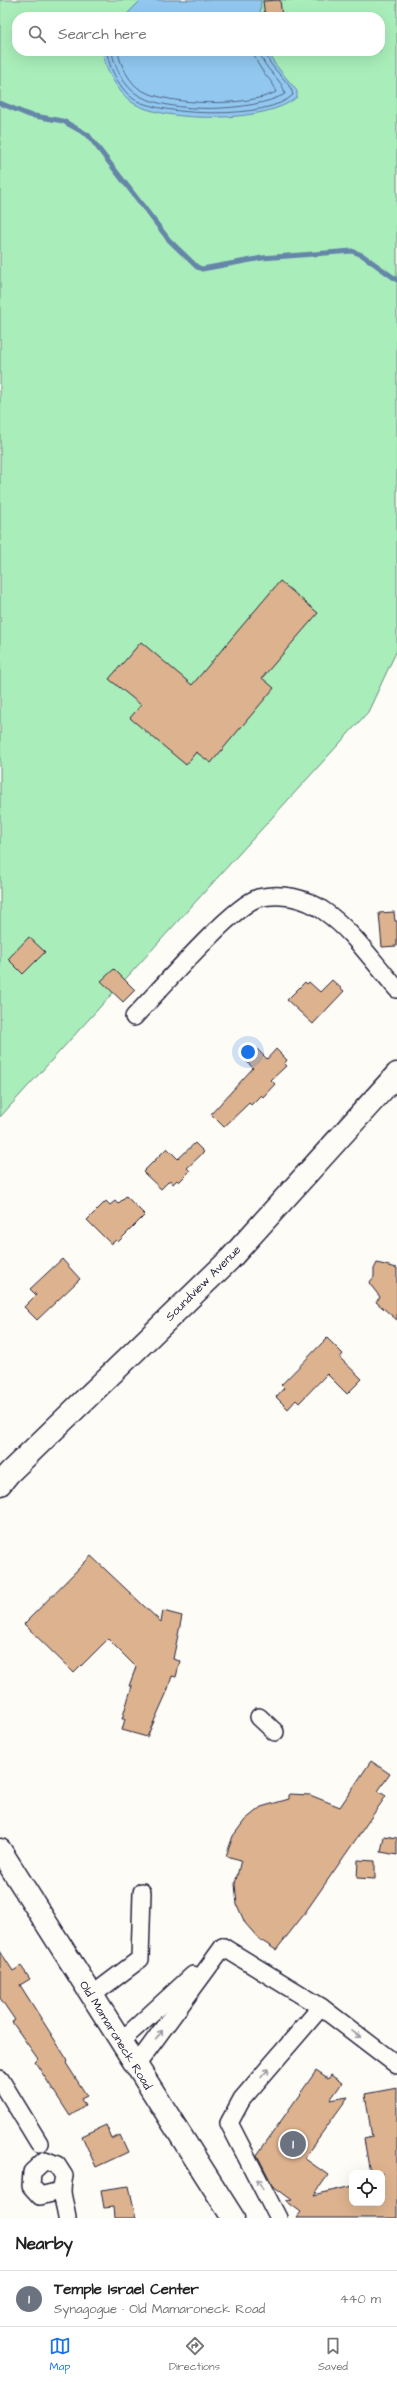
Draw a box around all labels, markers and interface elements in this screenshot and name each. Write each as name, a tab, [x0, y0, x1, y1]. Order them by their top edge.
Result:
search box	[12, 12, 385, 56]
icon: search	[26, 23, 48, 45]
text: Search here	[58, 24, 147, 45]
your location	[238, 1042, 258, 1062]
street label: Soundview Avenue	[162, 1241, 245, 1325]
street label: Old Mamaroneck Road	[75, 1978, 156, 2093]
one-way arrow	[154, 2030, 163, 2041]
one-way arrow	[351, 2030, 362, 2038]
one-way arrow	[260, 2067, 269, 2078]
pin: 1	[280, 2129, 306, 2159]
map controls	[349, 2170, 385, 2206]
button: locate	[349, 2170, 385, 2206]
one-way arrow	[256, 2178, 263, 2190]
text: Nearby	[16, 2232, 73, 2256]
text: Temple Israel Center	[54, 2279, 199, 2300]
text: 1	[28, 2290, 30, 2308]
text: 440 m	[340, 2290, 381, 2308]
text: Synagogue · Old Mamaroneck Road	[54, 2300, 265, 2318]
tab: Map	[49, 2335, 71, 2374]
tab: Directions	[169, 2335, 220, 2374]
tab: Saved	[318, 2335, 348, 2374]

